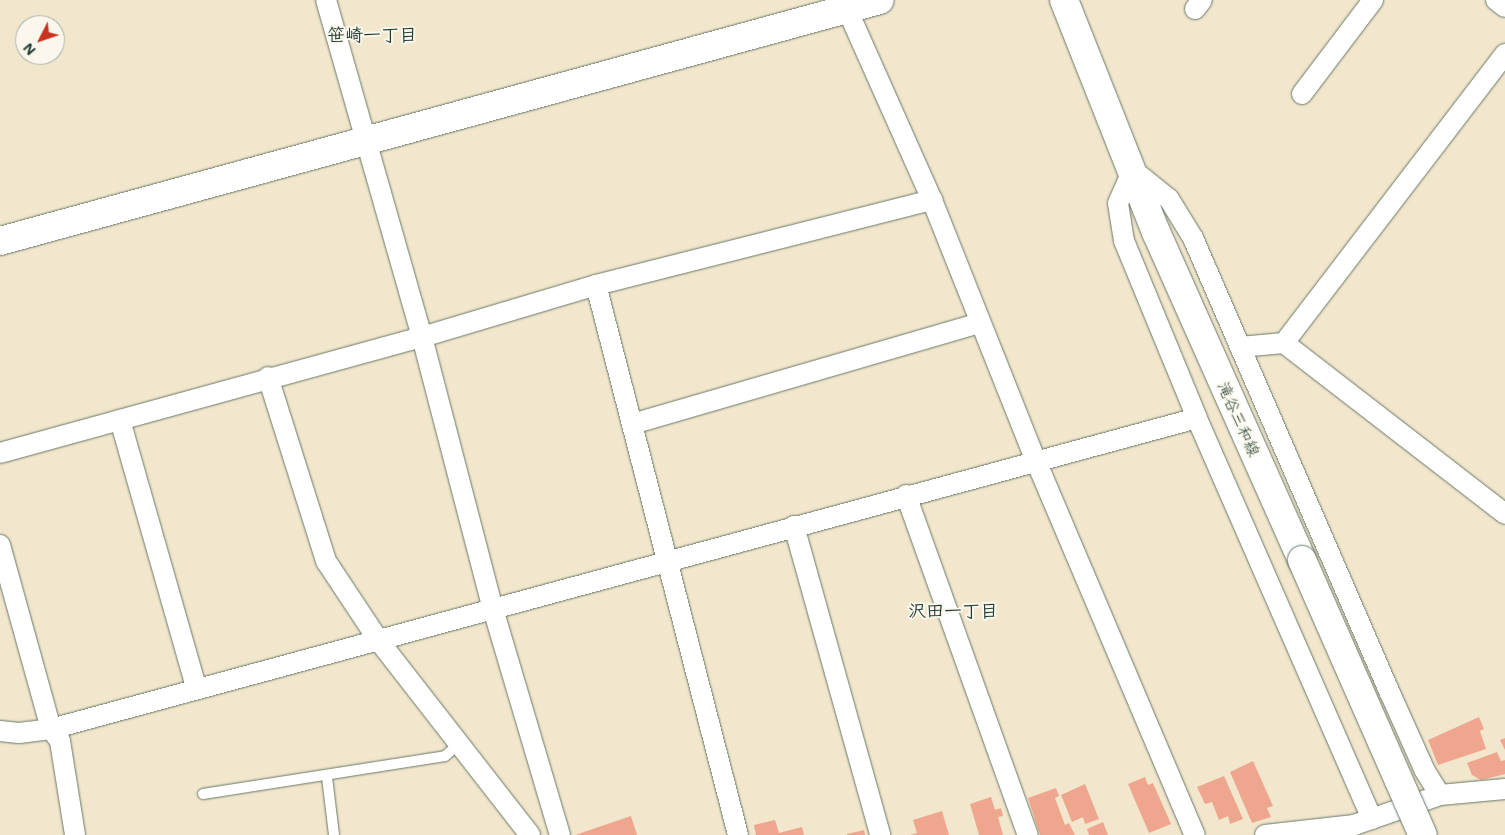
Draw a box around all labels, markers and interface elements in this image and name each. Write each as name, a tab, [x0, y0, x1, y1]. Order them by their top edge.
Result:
north arrow	[15, 15, 65, 65]
district label: 笹崎一丁目	[327, 23, 417, 45]
text: N	[18, 39, 40, 60]
street label: 滝谷三和線	[1214, 379, 1264, 459]
district label: 沢田一丁目	[908, 599, 998, 621]

